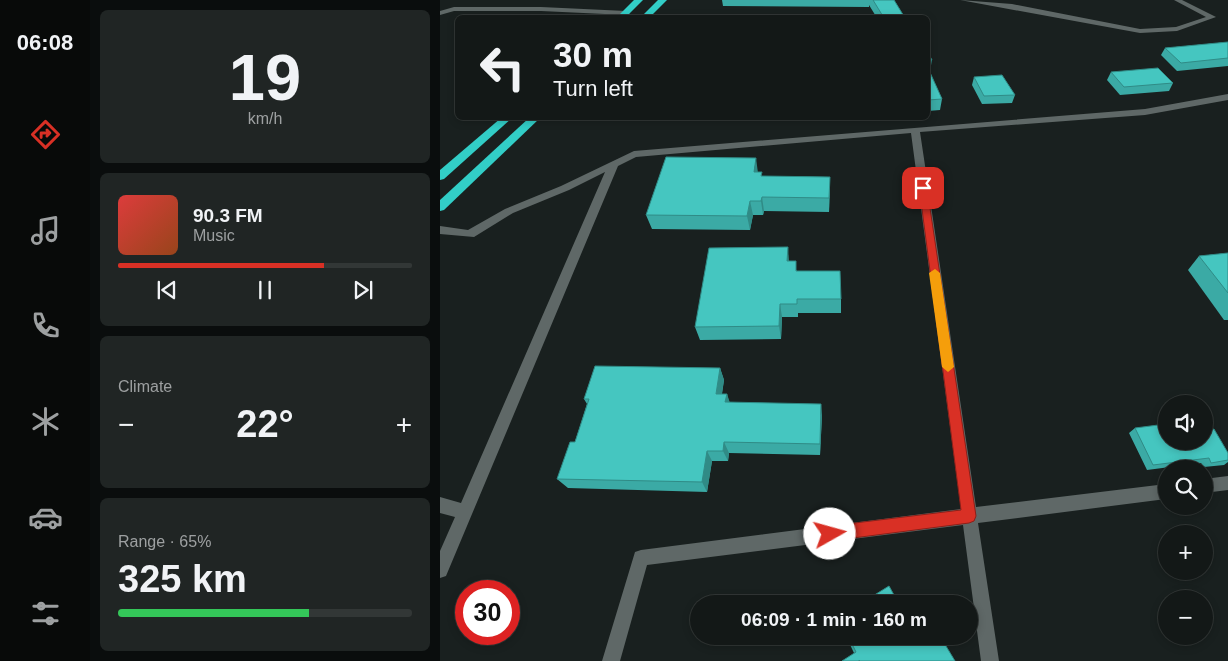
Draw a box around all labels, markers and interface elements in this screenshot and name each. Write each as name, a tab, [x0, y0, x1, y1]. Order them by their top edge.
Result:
text: 06:08	[17, 30, 73, 55]
icon: left	[470, 35, 535, 100]
text: 30 m	[553, 35, 633, 74]
text: 19	[229, 41, 301, 114]
text: Turn left	[553, 76, 633, 101]
text: km/h	[248, 110, 282, 127]
icon: directions	[28, 117, 63, 152]
pin	[902, 167, 944, 209]
icon: arrive	[909, 174, 937, 202]
text: 90.3 FM	[193, 205, 263, 226]
icon: music	[28, 213, 63, 248]
text: Music	[193, 227, 235, 244]
icon: previous	[153, 276, 181, 304]
icon: pause	[251, 276, 279, 304]
icon: next	[349, 276, 377, 304]
icon: phone	[28, 308, 63, 343]
text: Climate	[118, 378, 172, 395]
map controls	[1158, 395, 1213, 645]
button: sound	[1158, 395, 1213, 450]
text: 22°	[236, 403, 294, 445]
icon: climate	[28, 404, 63, 439]
text: −	[118, 409, 134, 440]
text: +	[396, 409, 412, 440]
button: search	[1158, 460, 1213, 515]
icon: car	[28, 500, 63, 535]
position arrow	[803, 507, 855, 559]
button: +	[1158, 525, 1213, 580]
text: Range · 65%	[118, 533, 211, 550]
text: 325 km	[118, 558, 247, 600]
speed limit sign: 30	[455, 580, 520, 645]
button: −	[1158, 590, 1213, 645]
icon: filters	[28, 596, 63, 631]
text: 06:09 · 1 min · 160 m	[741, 609, 927, 630]

